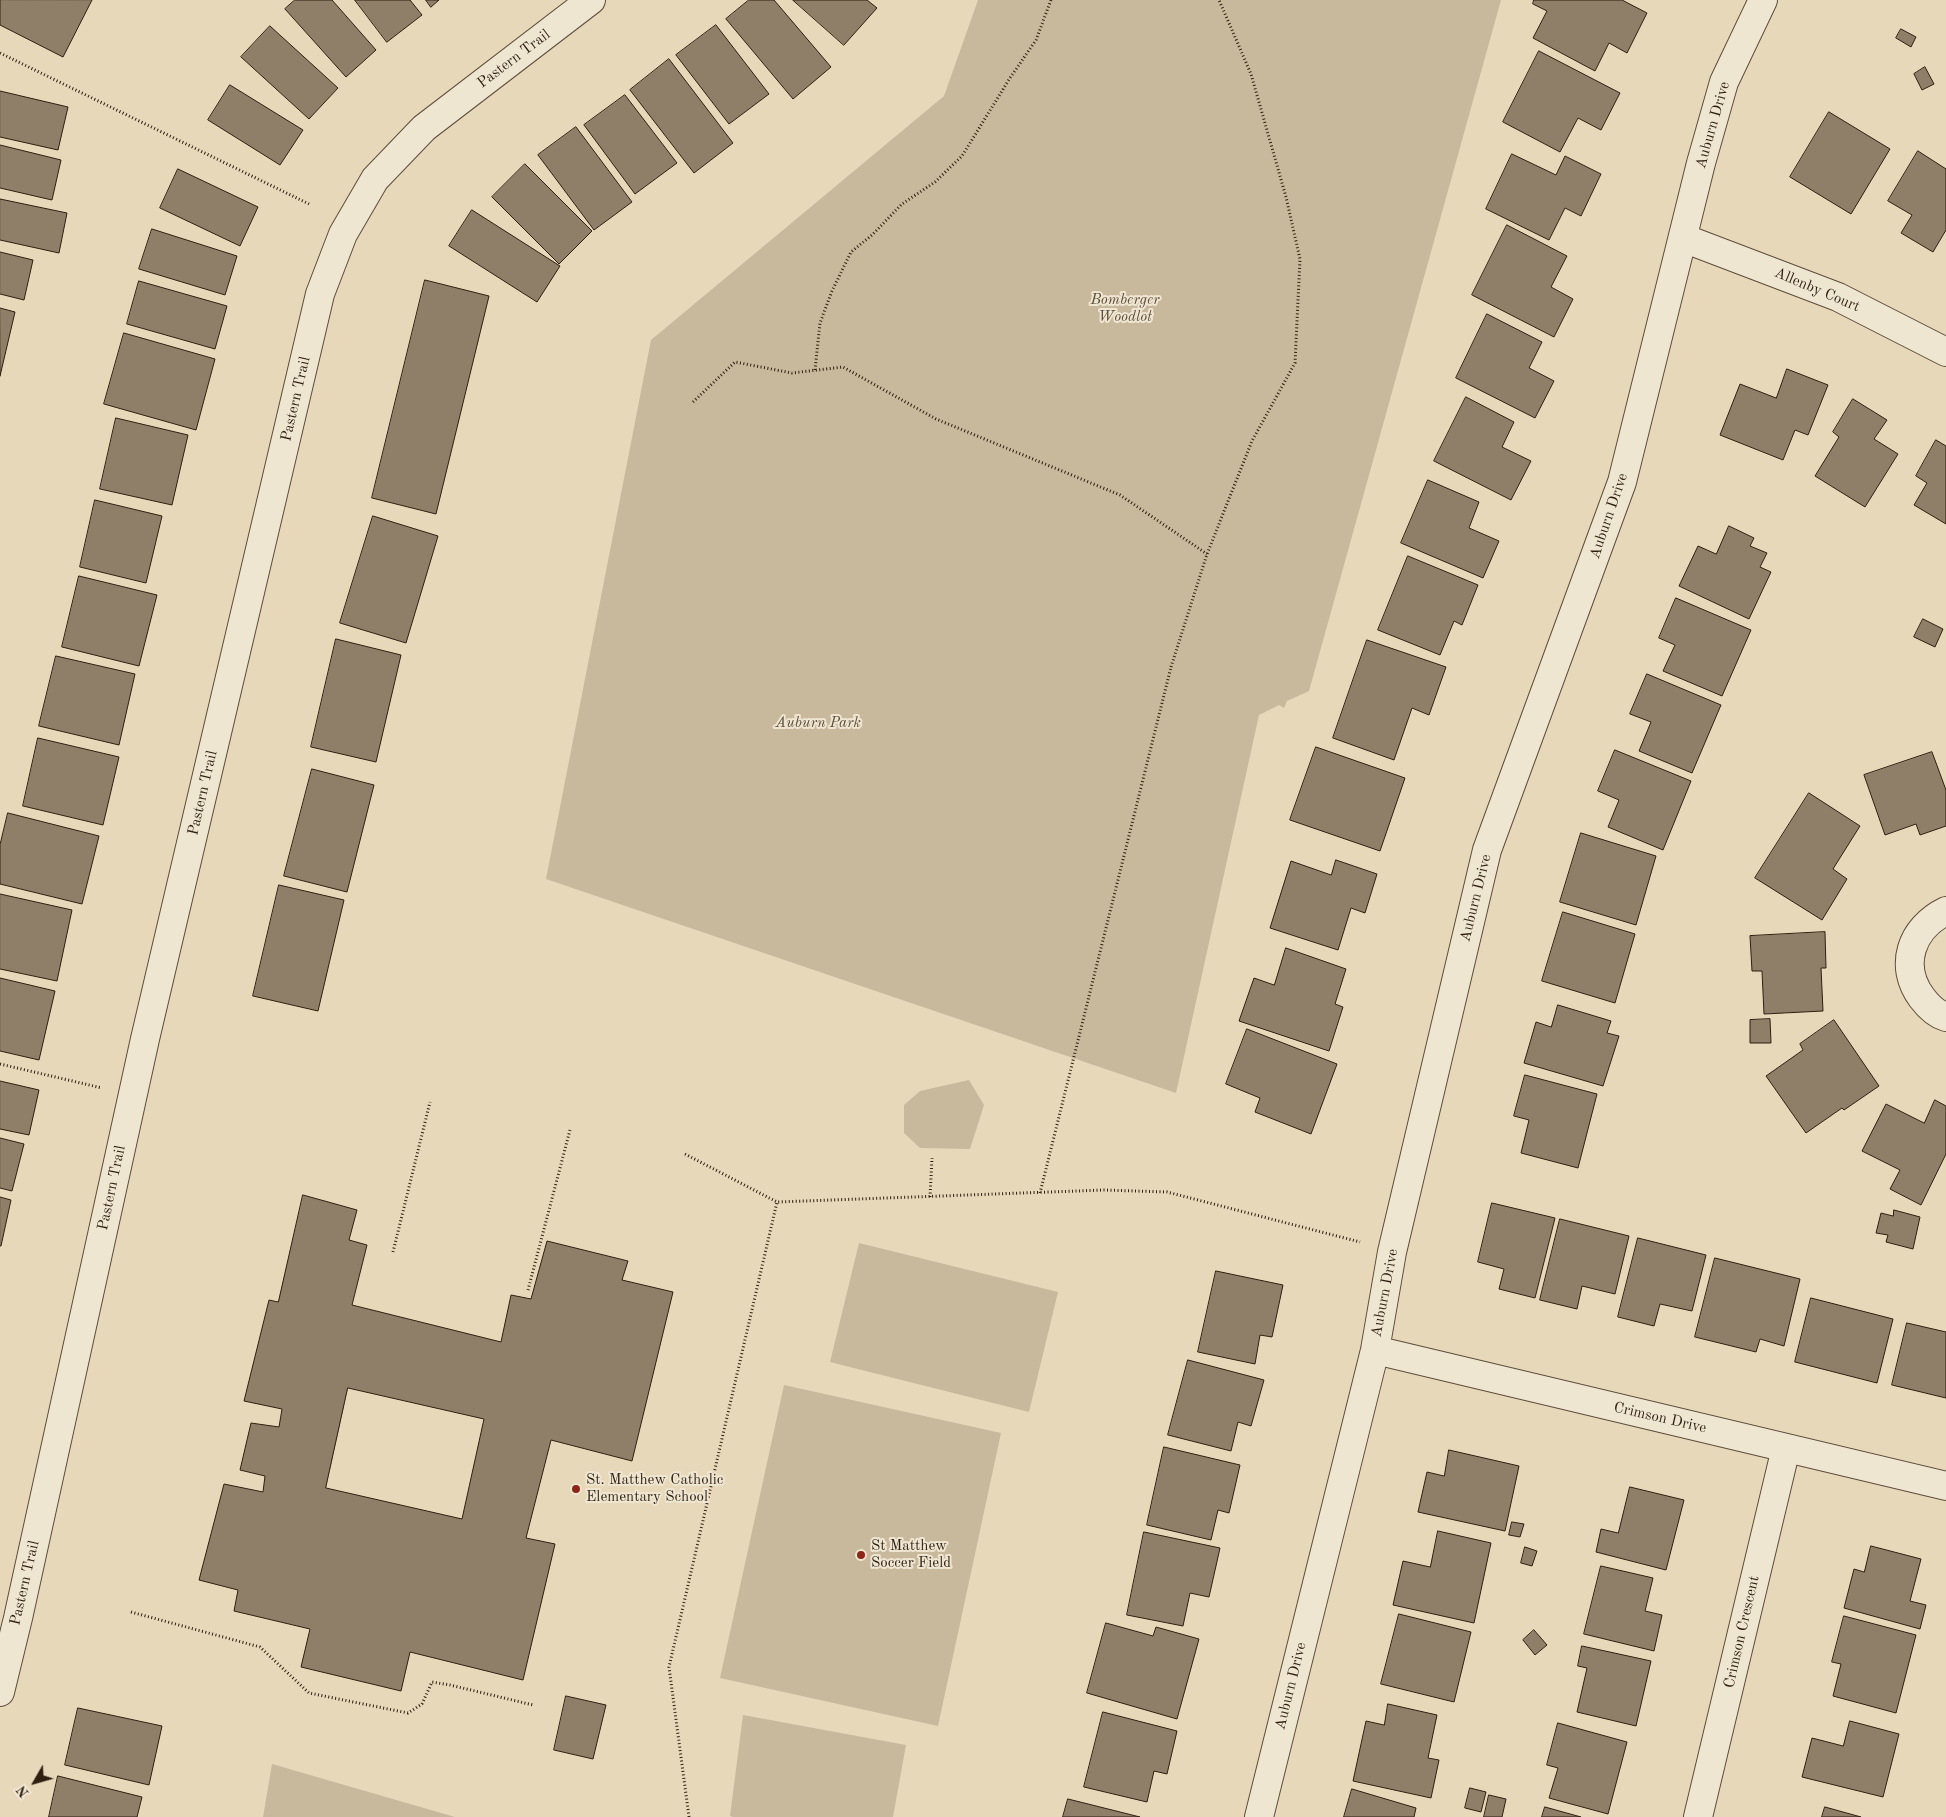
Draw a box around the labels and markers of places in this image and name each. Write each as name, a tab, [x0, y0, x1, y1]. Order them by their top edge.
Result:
place label: St. Matthew Catholic Elementary School	[586, 1471, 723, 1506]
marker: St. Matthew Catholic Elementary School	[570, 1483, 582, 1495]
place label: St Matthew Soccer Field	[871, 1537, 951, 1572]
marker: St Matthew Soccer Field	[855, 1549, 867, 1561]

